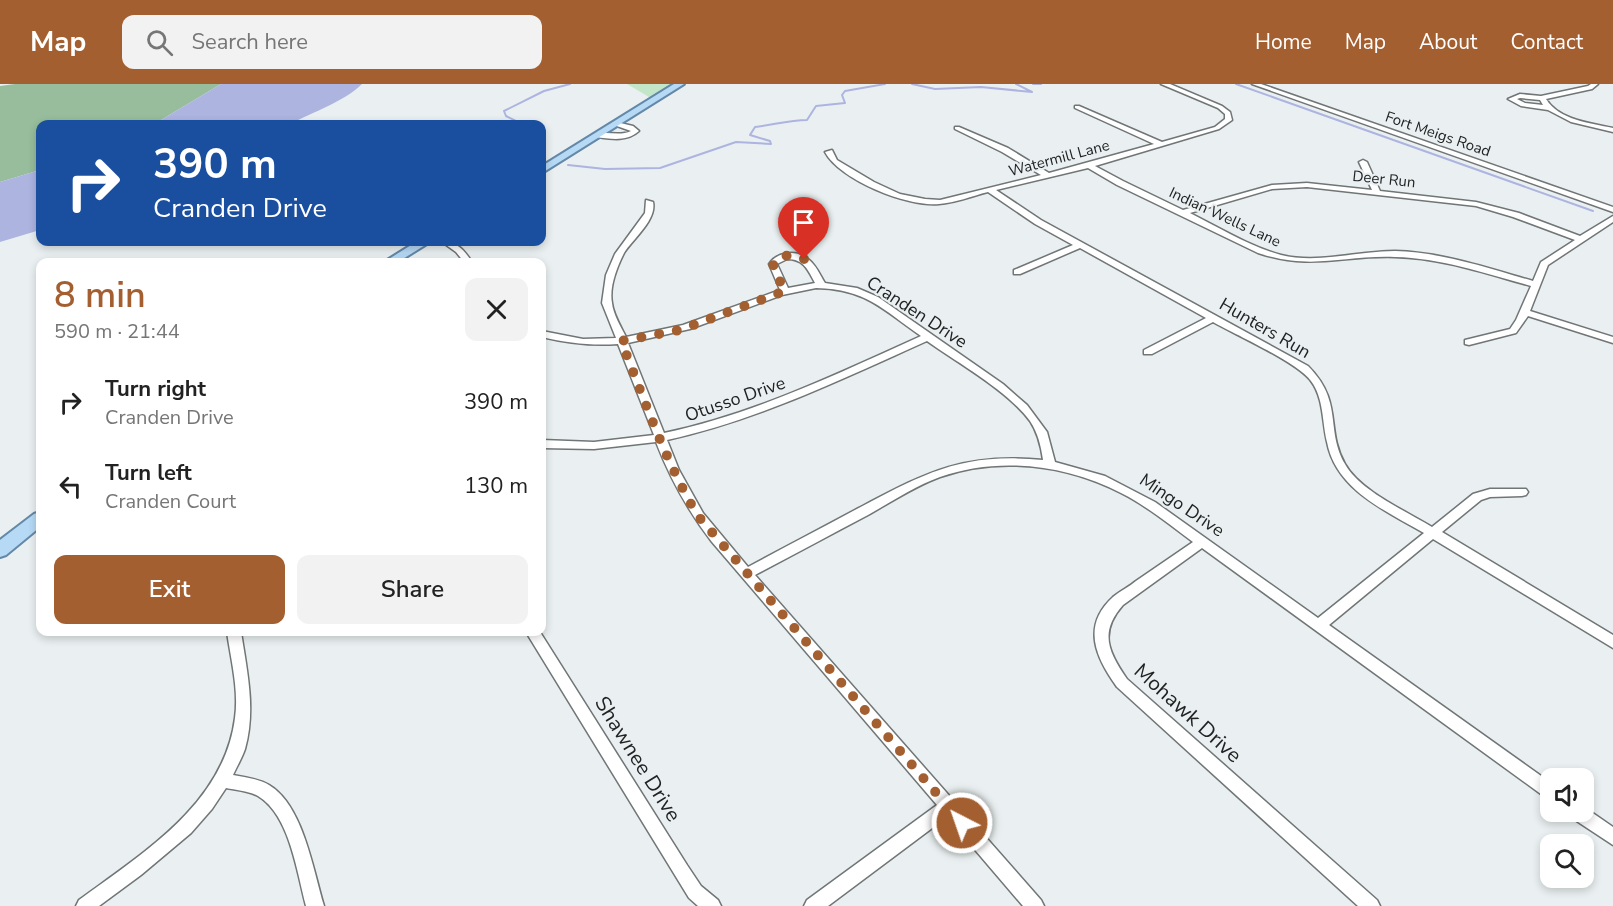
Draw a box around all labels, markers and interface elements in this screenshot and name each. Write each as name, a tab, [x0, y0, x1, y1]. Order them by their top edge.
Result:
search box	[122, 15, 542, 69]
text: Map	[30, 23, 86, 61]
icon: search	[143, 26, 176, 59]
text: Search here	[191, 27, 308, 57]
text: Home	[1255, 28, 1312, 56]
text: Map	[1345, 28, 1386, 56]
text: About	[1419, 28, 1477, 56]
text: Contact	[1510, 28, 1583, 56]
street label: Fort Meigs Road	[1383, 107, 1493, 161]
street label: Watermill Lane	[1006, 135, 1112, 181]
text: 390 m	[153, 136, 277, 193]
icon: right	[54, 144, 132, 222]
street label: Deer Run	[1351, 166, 1417, 192]
street label: Indian Wells Lane	[1166, 182, 1284, 252]
text: Cranden Drive	[153, 190, 327, 227]
pin	[778, 197, 829, 259]
icon: arrive	[787, 206, 820, 239]
street label: Cranden Drive	[862, 270, 972, 354]
text: 8 min	[54, 271, 146, 320]
button: close	[465, 278, 528, 341]
street label: Hunters Run	[1215, 292, 1315, 364]
text: 590 m · 21:44	[54, 318, 180, 345]
street label: Otusso Drive	[682, 371, 788, 427]
text: Turn right	[105, 374, 206, 404]
icon: right	[54, 386, 87, 419]
text: 390 m	[464, 387, 528, 417]
text: Cranden Drive	[105, 404, 234, 431]
text: Turn left	[105, 458, 192, 488]
street label: Mingo Drive	[1135, 468, 1229, 542]
icon: left	[54, 470, 87, 503]
text: 130 m	[464, 471, 528, 501]
text: Cranden Court	[105, 488, 236, 515]
button: Exit	[54, 555, 285, 624]
button: Share	[297, 555, 528, 624]
street label: Mohawk Drive	[1128, 657, 1248, 769]
street label: Shawnee Drive	[588, 691, 688, 827]
map controls	[1540, 768, 1594, 888]
button: sound	[1540, 768, 1594, 822]
position arrow	[930, 791, 994, 855]
button: search	[1540, 834, 1594, 888]

